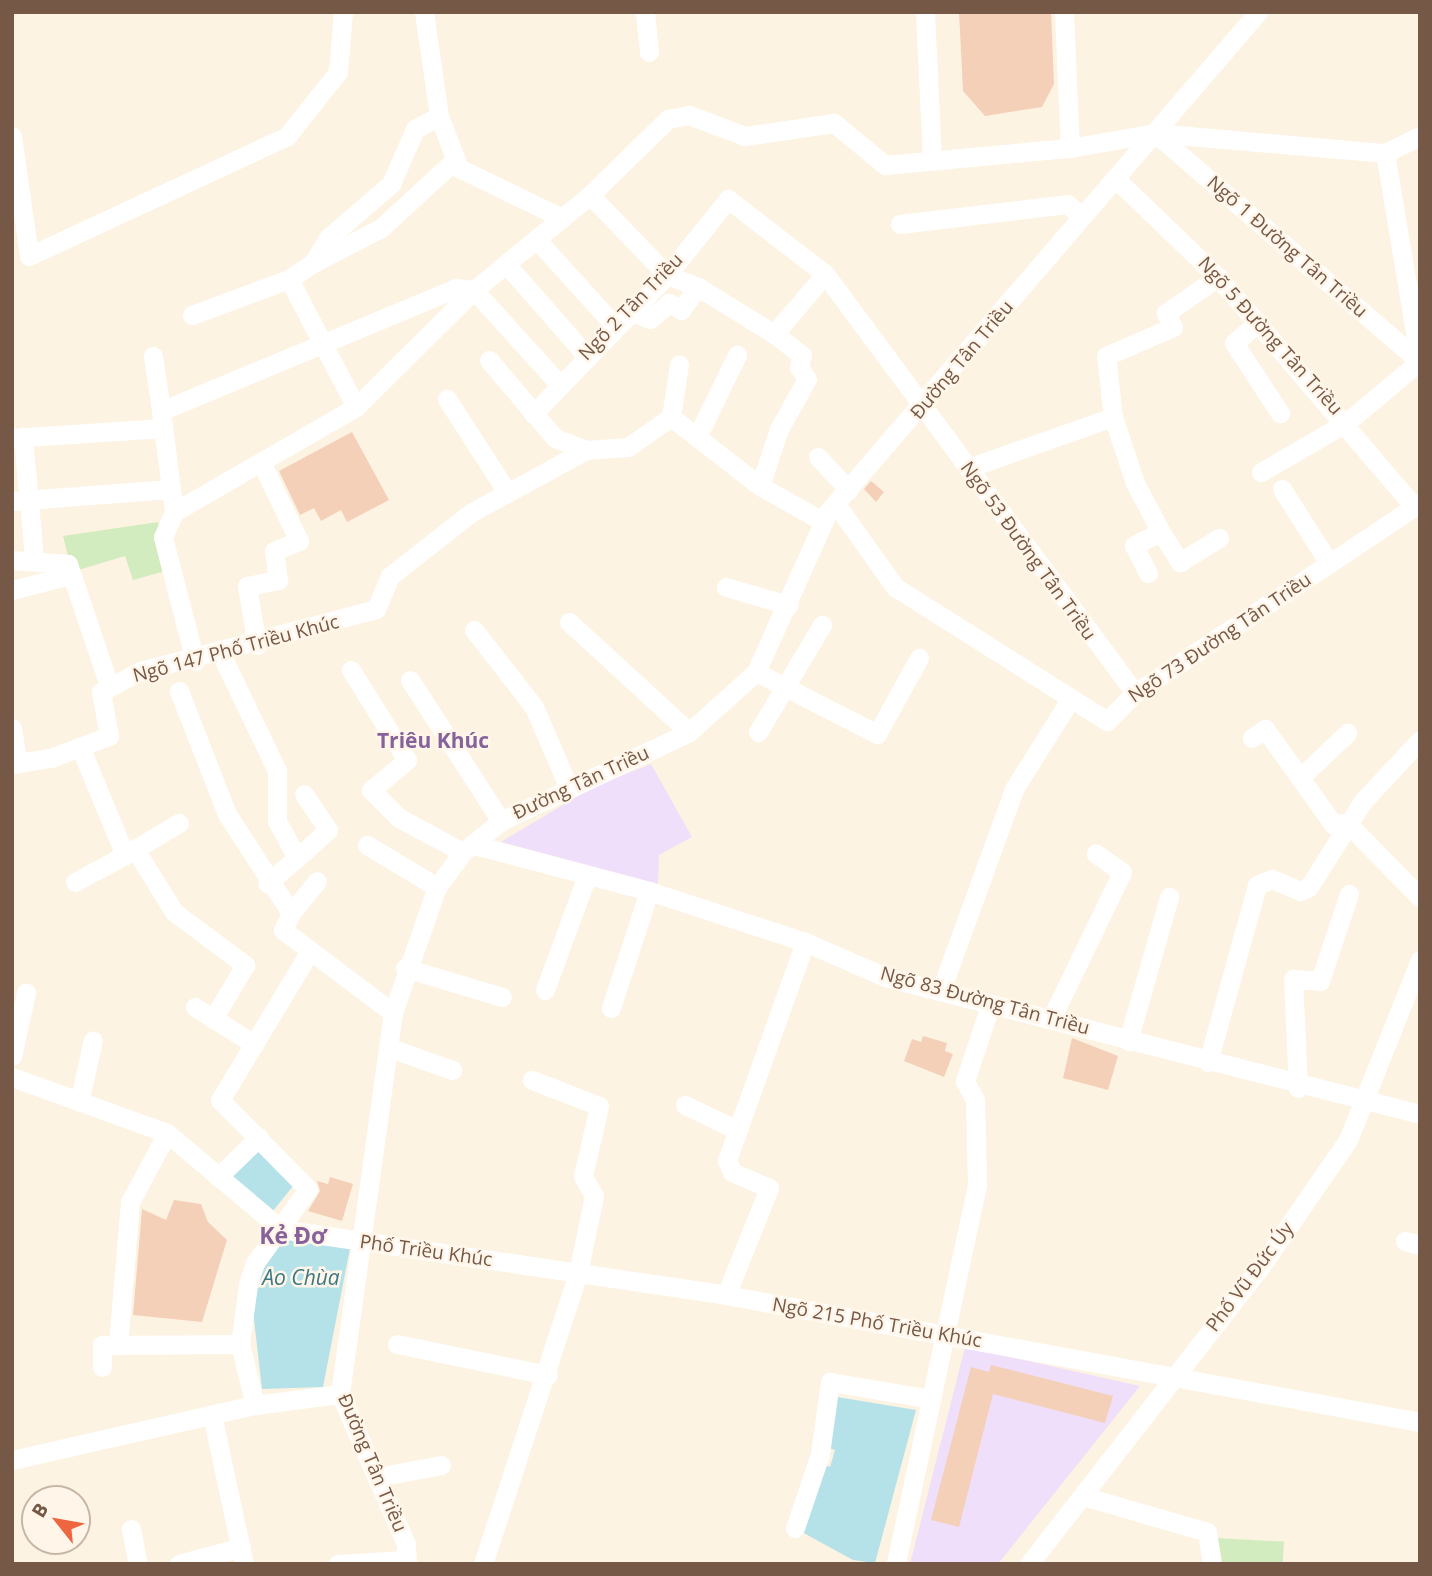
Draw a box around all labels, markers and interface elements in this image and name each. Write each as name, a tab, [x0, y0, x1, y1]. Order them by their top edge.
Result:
street label: Ngõ 1 Đường Tân Triều	[1202, 171, 1372, 323]
street label: Ngõ 2 Tân Triều	[574, 249, 688, 365]
street label: Ngõ 5 Đường Tân Triều	[1193, 252, 1347, 420]
street label: Đường Tân Triều	[906, 296, 1018, 424]
street label: Ngõ 53 Đường Tân Triều	[955, 457, 1101, 645]
street label: Ngõ 73 Đường Tân Triều	[1124, 568, 1316, 708]
street label: Ngõ 147 Phố Triều Khúc	[131, 611, 341, 687]
district label: Triêu Khúc	[377, 727, 489, 753]
street label: Đường Tân Triều	[509, 741, 653, 825]
street label: Ngõ 83 Đường Tân Triều	[878, 962, 1092, 1040]
street label: Phố Vũ Đức Úy	[1201, 1218, 1299, 1336]
district label: Kẻ Đơ	[259, 1221, 327, 1249]
street label: Phố Triều Khúc	[358, 1230, 494, 1272]
water label: Ao Chùa	[262, 1264, 340, 1290]
street label: Ngõ 215 Phố Triều Khúc	[770, 1293, 984, 1353]
street label: Đường Tân Triều	[333, 1391, 411, 1535]
north arrow	[21, 1485, 91, 1555]
text: B	[25, 1498, 54, 1522]

